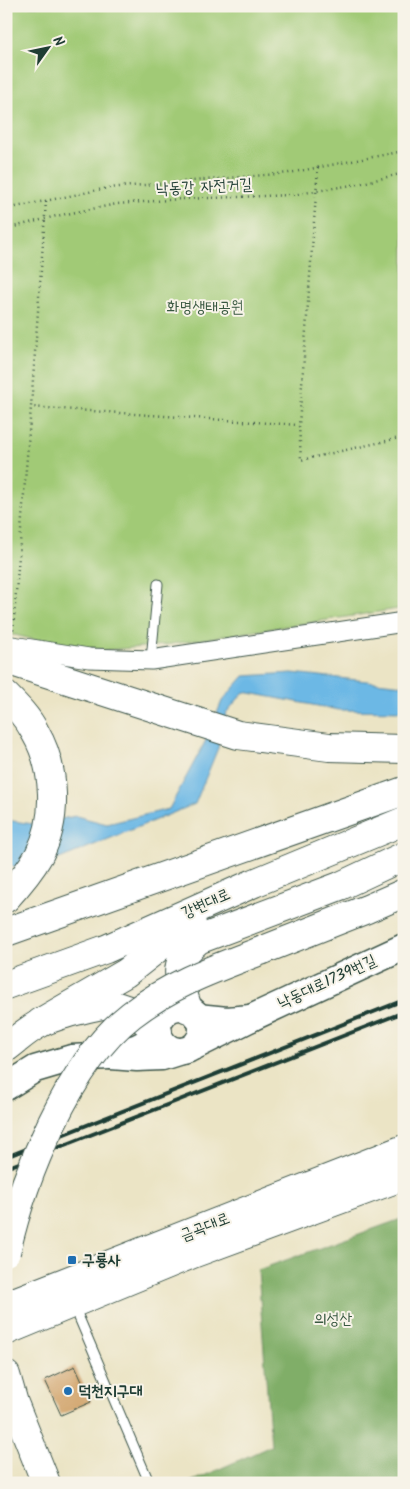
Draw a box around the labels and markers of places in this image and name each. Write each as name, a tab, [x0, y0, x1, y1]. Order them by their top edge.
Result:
place label: 구룡사	[82, 1248, 121, 1273]
marker: 구룡사	[66, 1254, 78, 1266]
place label: 덕천지구대	[78, 1379, 143, 1404]
marker: 덕천지구대	[62, 1385, 74, 1397]

